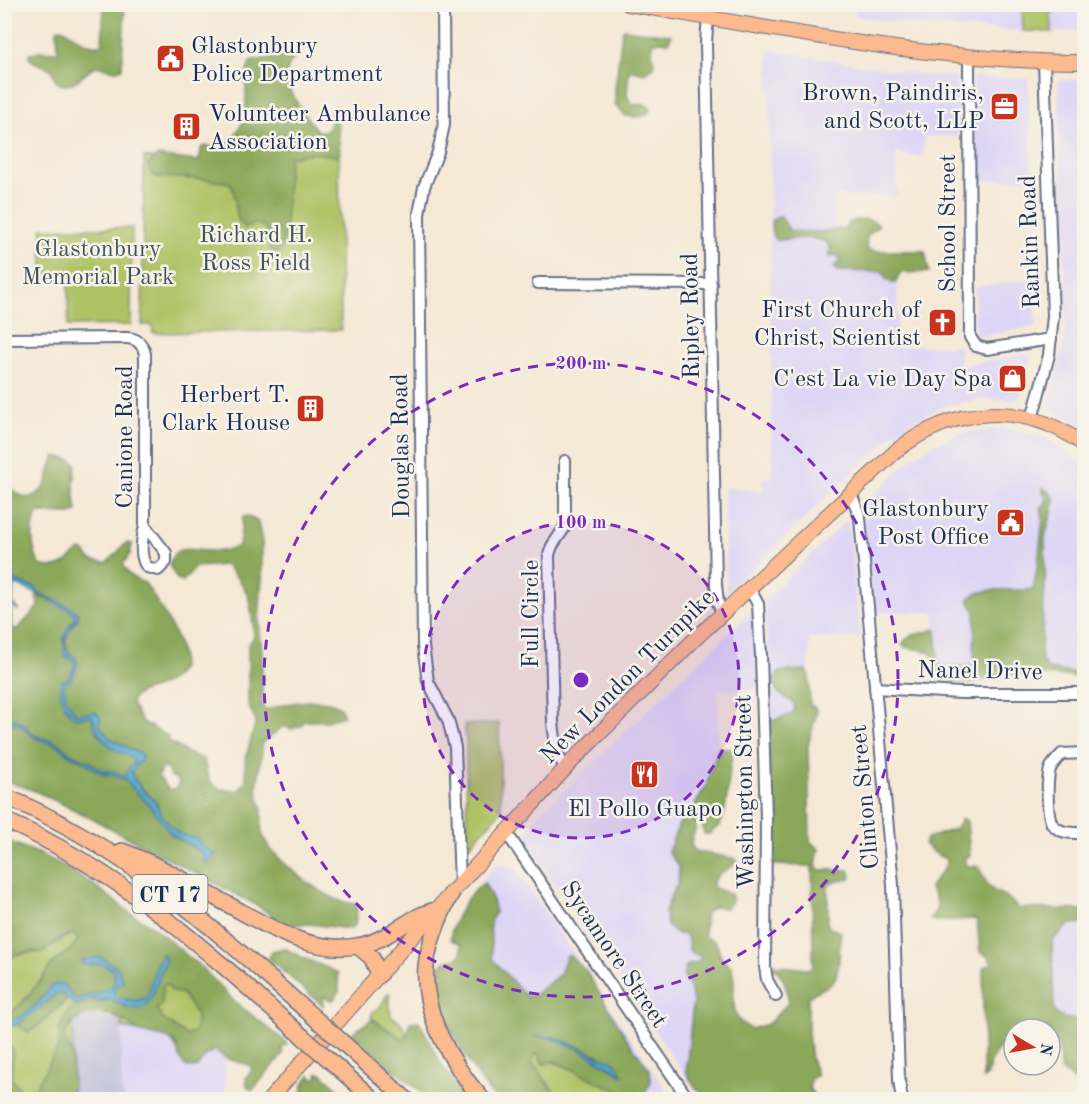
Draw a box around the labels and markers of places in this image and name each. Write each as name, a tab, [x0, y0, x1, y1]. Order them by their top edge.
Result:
place label: Glastonbury Police Department	[191, 35, 383, 87]
public building icon: Glastonbury Police Department	[154, 43, 186, 75]
place label: Brown, Paindiris, and Scott, LLP	[802, 82, 984, 134]
office icon: Brown, Paindiris, and Scott, LLP	[989, 90, 1021, 122]
place label: Volunteer Ambulance Association	[208, 103, 431, 155]
building icon: Volunteer Ambulance Association	[171, 111, 203, 143]
place label: First Church of Christ, Scientist	[754, 299, 922, 351]
church icon: First Church of Christ, Scientist	[926, 307, 958, 339]
shop icon: C'est La vie Day Spa	[997, 362, 1029, 394]
place label: C'est La vie Day Spa	[773, 368, 992, 392]
place label: Herbert T. Clark House	[161, 384, 290, 436]
building icon: Herbert T. Clark House	[295, 392, 327, 424]
place label: Glastonbury Post Office	[862, 498, 989, 550]
public building icon: Glastonbury Post Office	[994, 506, 1026, 538]
centre of rings	[571, 670, 591, 690]
restaurant icon: El Pollo Guapo	[629, 759, 661, 791]
place label: El Pollo Guapo	[568, 798, 722, 822]

